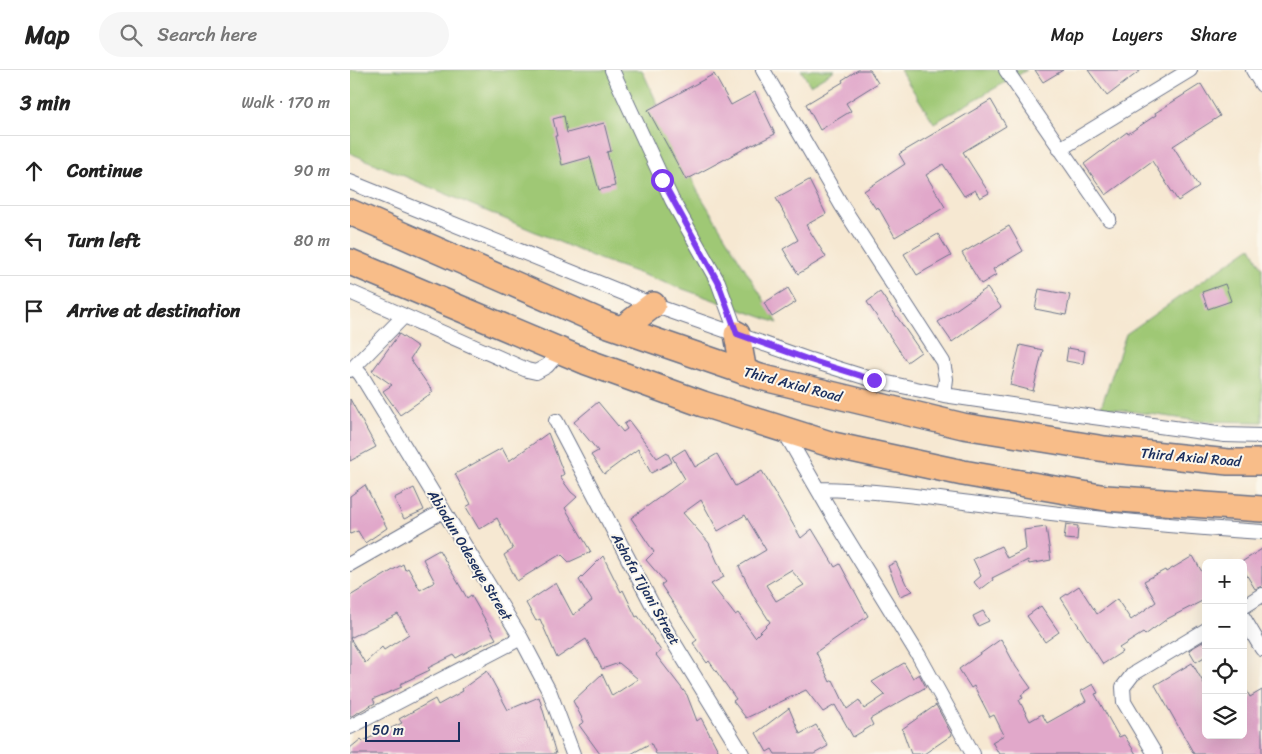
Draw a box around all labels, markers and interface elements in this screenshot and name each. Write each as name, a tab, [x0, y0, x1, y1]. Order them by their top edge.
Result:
search box	[99, 12, 449, 57]
text: Map	[25, 14, 69, 56]
text: Search here	[157, 18, 257, 51]
text: Map	[1051, 19, 1084, 51]
text: Layers	[1112, 19, 1163, 51]
text: Share	[1191, 19, 1237, 51]
icon: search	[117, 21, 145, 49]
text: 3 min	[20, 84, 70, 122]
text: Walk · 170 m	[241, 88, 330, 117]
text: Continue	[67, 154, 143, 187]
text: 90 m	[294, 156, 330, 185]
icon: ahead	[20, 157, 48, 185]
route start	[651, 169, 674, 192]
text: Turn left	[67, 224, 140, 257]
text: 80 m	[294, 226, 330, 255]
icon: left	[20, 227, 48, 255]
text: Arrive at destination	[67, 294, 240, 327]
icon: arrive	[20, 297, 48, 325]
street label: Third Axial Road	[741, 359, 846, 410]
route end	[863, 369, 886, 392]
street label: Third Axial Road	[1140, 441, 1244, 474]
street label: Abiodun Odeseye Street	[420, 484, 519, 627]
street label: Ashafa Tijani Street	[604, 528, 687, 650]
map controls	[1202, 559, 1247, 739]
button: +	[1202, 559, 1247, 604]
button: −	[1202, 604, 1247, 649]
button: locate	[1202, 649, 1247, 694]
button: layers	[1202, 694, 1247, 739]
text: 50 m	[372, 718, 404, 743]
scale bar	[365, 719, 460, 742]

